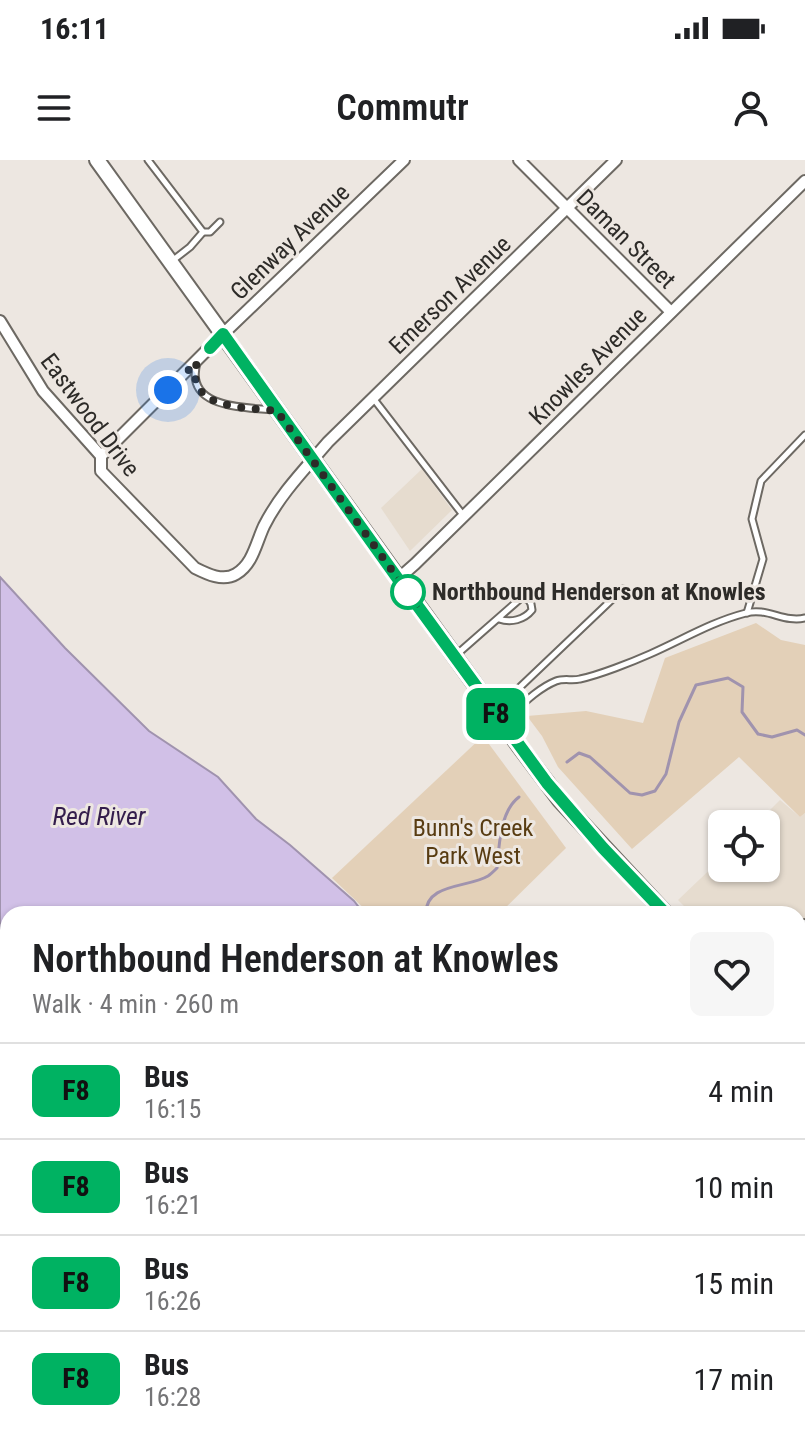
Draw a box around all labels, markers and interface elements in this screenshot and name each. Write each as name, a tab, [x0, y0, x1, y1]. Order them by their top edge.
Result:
text: 16:11	[40, 11, 109, 46]
icon: menu	[32, 86, 76, 130]
icon: person	[729, 86, 773, 130]
text: Commutr	[336, 87, 469, 129]
street label: Glenway Avenue	[225, 178, 355, 306]
street label: Daman Street	[571, 184, 681, 294]
street label: Emerson Avenue	[384, 230, 516, 360]
street label: Knowles Avenue	[524, 302, 652, 430]
street label: Eastwood Drive	[35, 348, 145, 482]
your location	[148, 370, 188, 410]
marker: Northbound Henderson at Knowles	[391, 575, 425, 609]
place label: Northbound Henderson at Knowles	[432, 578, 766, 606]
line badge: F8	[460, 688, 532, 740]
text: F8	[482, 697, 510, 730]
water label: Red River	[53, 801, 147, 831]
map controls	[708, 810, 780, 882]
button: locate	[708, 810, 780, 882]
park label: Bunn's Creek Park West	[413, 814, 533, 870]
button: heart	[690, 932, 774, 1016]
text: Northbound Henderson at Knowles	[32, 937, 559, 981]
text: Walk · 4 min · 260 m	[32, 989, 239, 1019]
text: Bus	[144, 1059, 189, 1094]
text: F8	[62, 1074, 90, 1107]
text: 4 min	[708, 1074, 774, 1109]
text: 16:15	[144, 1094, 201, 1124]
text: Bus	[144, 1155, 189, 1190]
text: F8	[62, 1170, 90, 1203]
text: 10 min	[693, 1170, 774, 1205]
text: 16:21	[144, 1190, 201, 1220]
text: Bus	[144, 1251, 189, 1286]
text: F8	[62, 1266, 90, 1299]
text: 15 min	[693, 1266, 774, 1301]
text: 16:26	[144, 1286, 201, 1316]
text: Bus	[144, 1347, 189, 1382]
text: F8	[62, 1362, 90, 1395]
text: 17 min	[693, 1362, 774, 1397]
text: 16:28	[144, 1382, 201, 1412]

